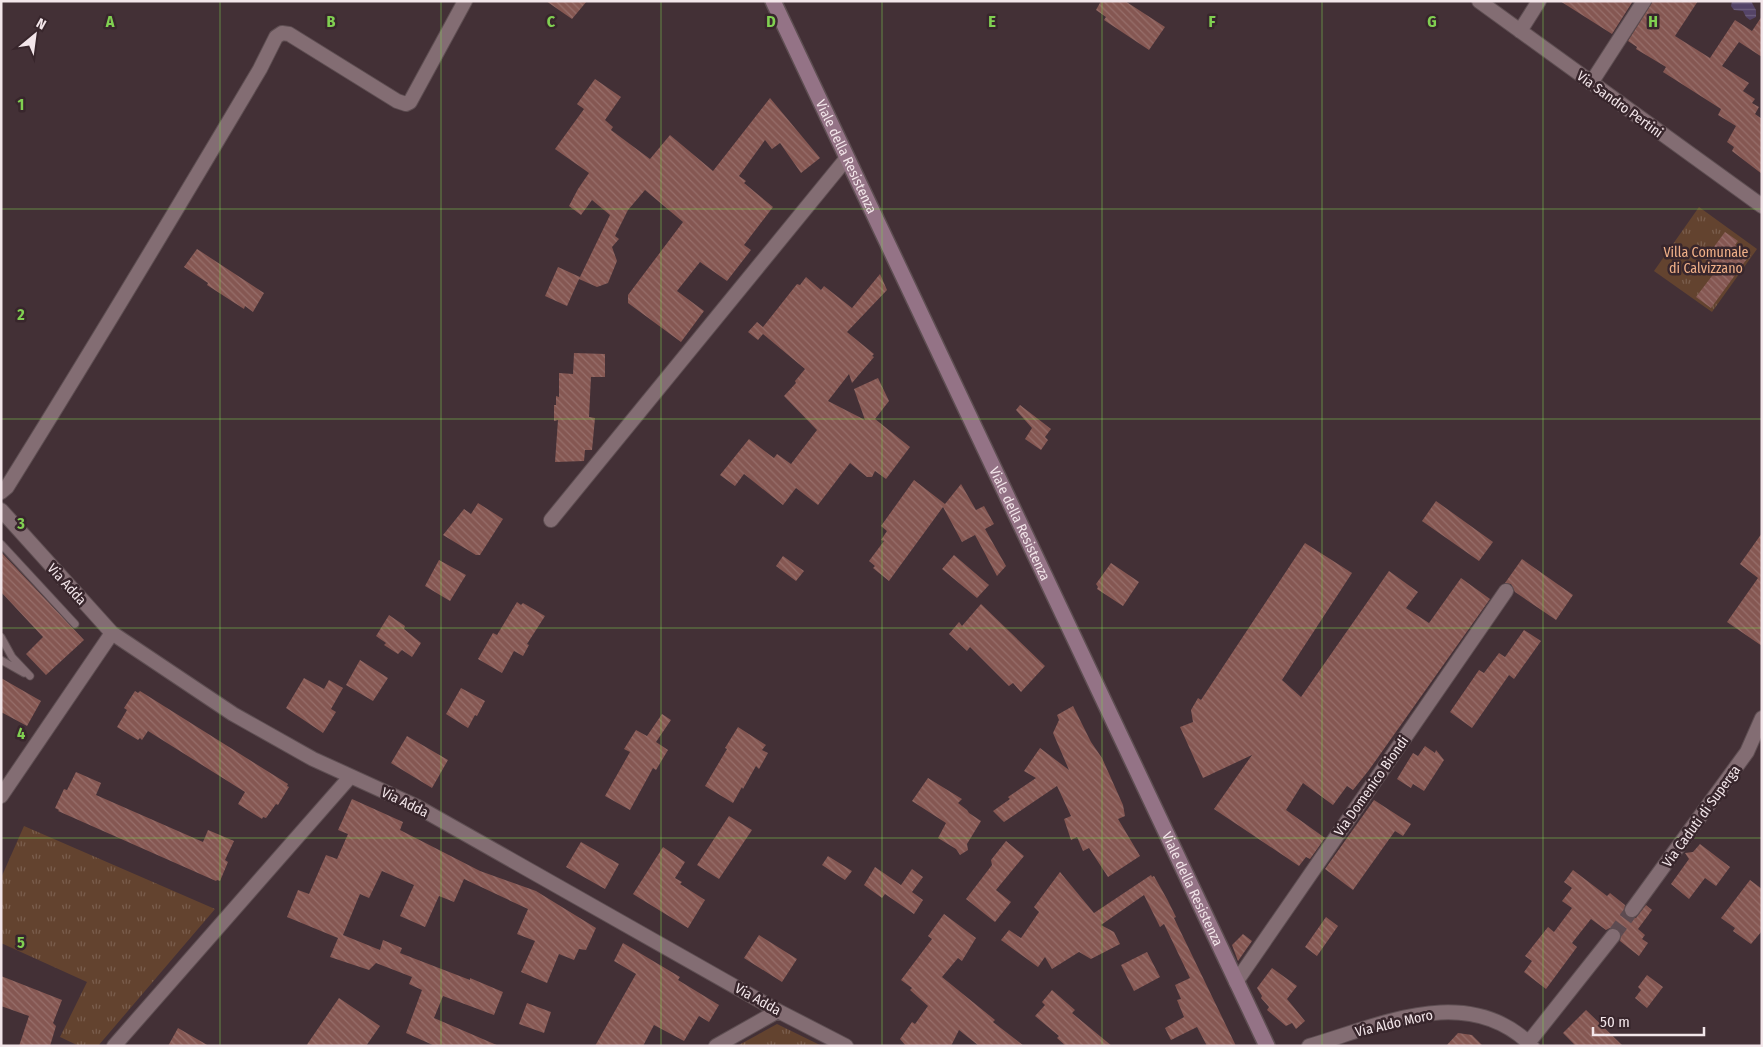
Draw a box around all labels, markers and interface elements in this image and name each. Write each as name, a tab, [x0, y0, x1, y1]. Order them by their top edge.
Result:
north arrow	[10, 10, 60, 60]
text: A	[105, 12, 115, 31]
text: B	[327, 12, 336, 31]
text: C	[547, 12, 556, 31]
text: D	[766, 12, 776, 31]
text: E	[988, 12, 996, 31]
text: F	[1208, 12, 1216, 31]
text: G	[1427, 12, 1437, 31]
text: H	[1648, 12, 1658, 31]
text: N	[33, 15, 49, 34]
street label: Via Sandro Pertini	[1573, 67, 1666, 141]
text: 1	[18, 95, 24, 114]
street label: Viale della Resistenza	[812, 97, 880, 217]
park label: Villa Comunale di Calvizzano	[1663, 244, 1749, 277]
text: 2	[16, 305, 25, 324]
street label: Viale della Resistenza	[985, 464, 1054, 584]
text: 3	[16, 514, 25, 533]
street label: Via Adda	[44, 560, 90, 609]
text: 4	[17, 724, 25, 743]
street label: Via Domenico Biondi	[1331, 733, 1412, 840]
street label: Via Caduti di Superga	[1659, 762, 1744, 871]
street label: Via Adda	[379, 784, 431, 821]
street label: Viale della Resistenza	[1158, 829, 1226, 949]
text: 5	[17, 933, 25, 952]
street label: Via Adda	[732, 980, 784, 1019]
scale bar	[1593, 1004, 1704, 1036]
street label: Via Aldo Moro	[1354, 1006, 1435, 1041]
text: 50 m	[1600, 1013, 1630, 1031]

